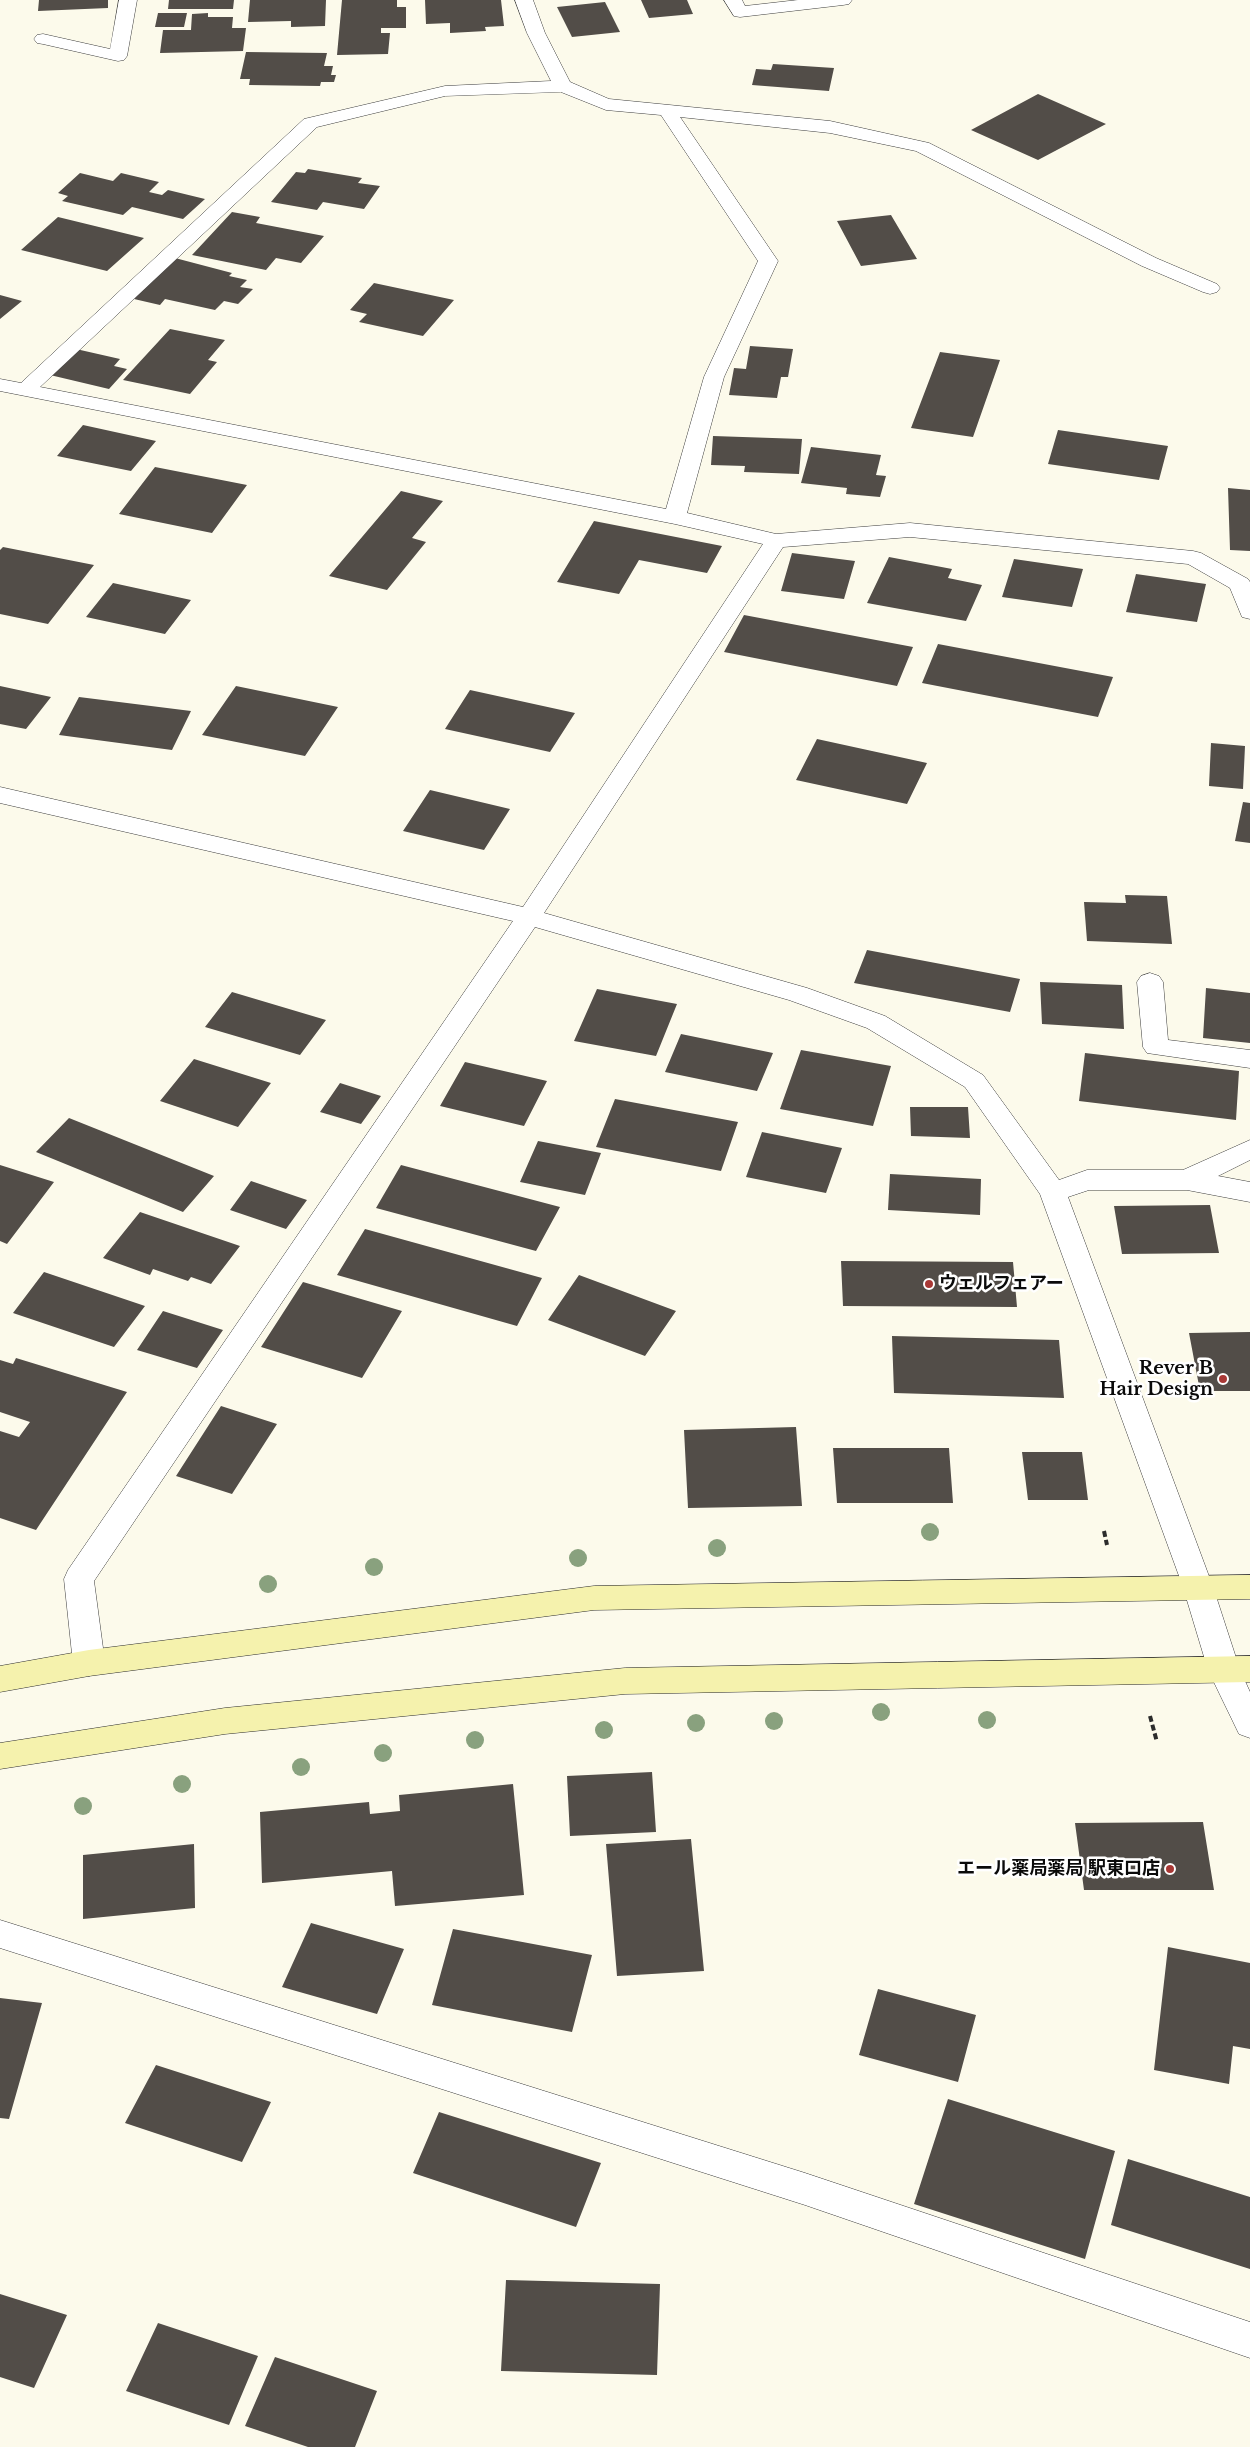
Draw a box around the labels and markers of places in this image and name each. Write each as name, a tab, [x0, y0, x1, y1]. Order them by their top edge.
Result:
place label: ウェルフェアー	[939, 1273, 1064, 1295]
marker: ウェルフェアー	[923, 1278, 935, 1290]
place label: Rever B Hair Design	[1099, 1358, 1213, 1400]
marker: Rever B Hair Design	[1217, 1373, 1229, 1385]
place label: エール薬局薬局 駅東口店	[957, 1858, 1160, 1880]
marker: エール薬局薬局 駅東口店	[1164, 1863, 1176, 1875]

